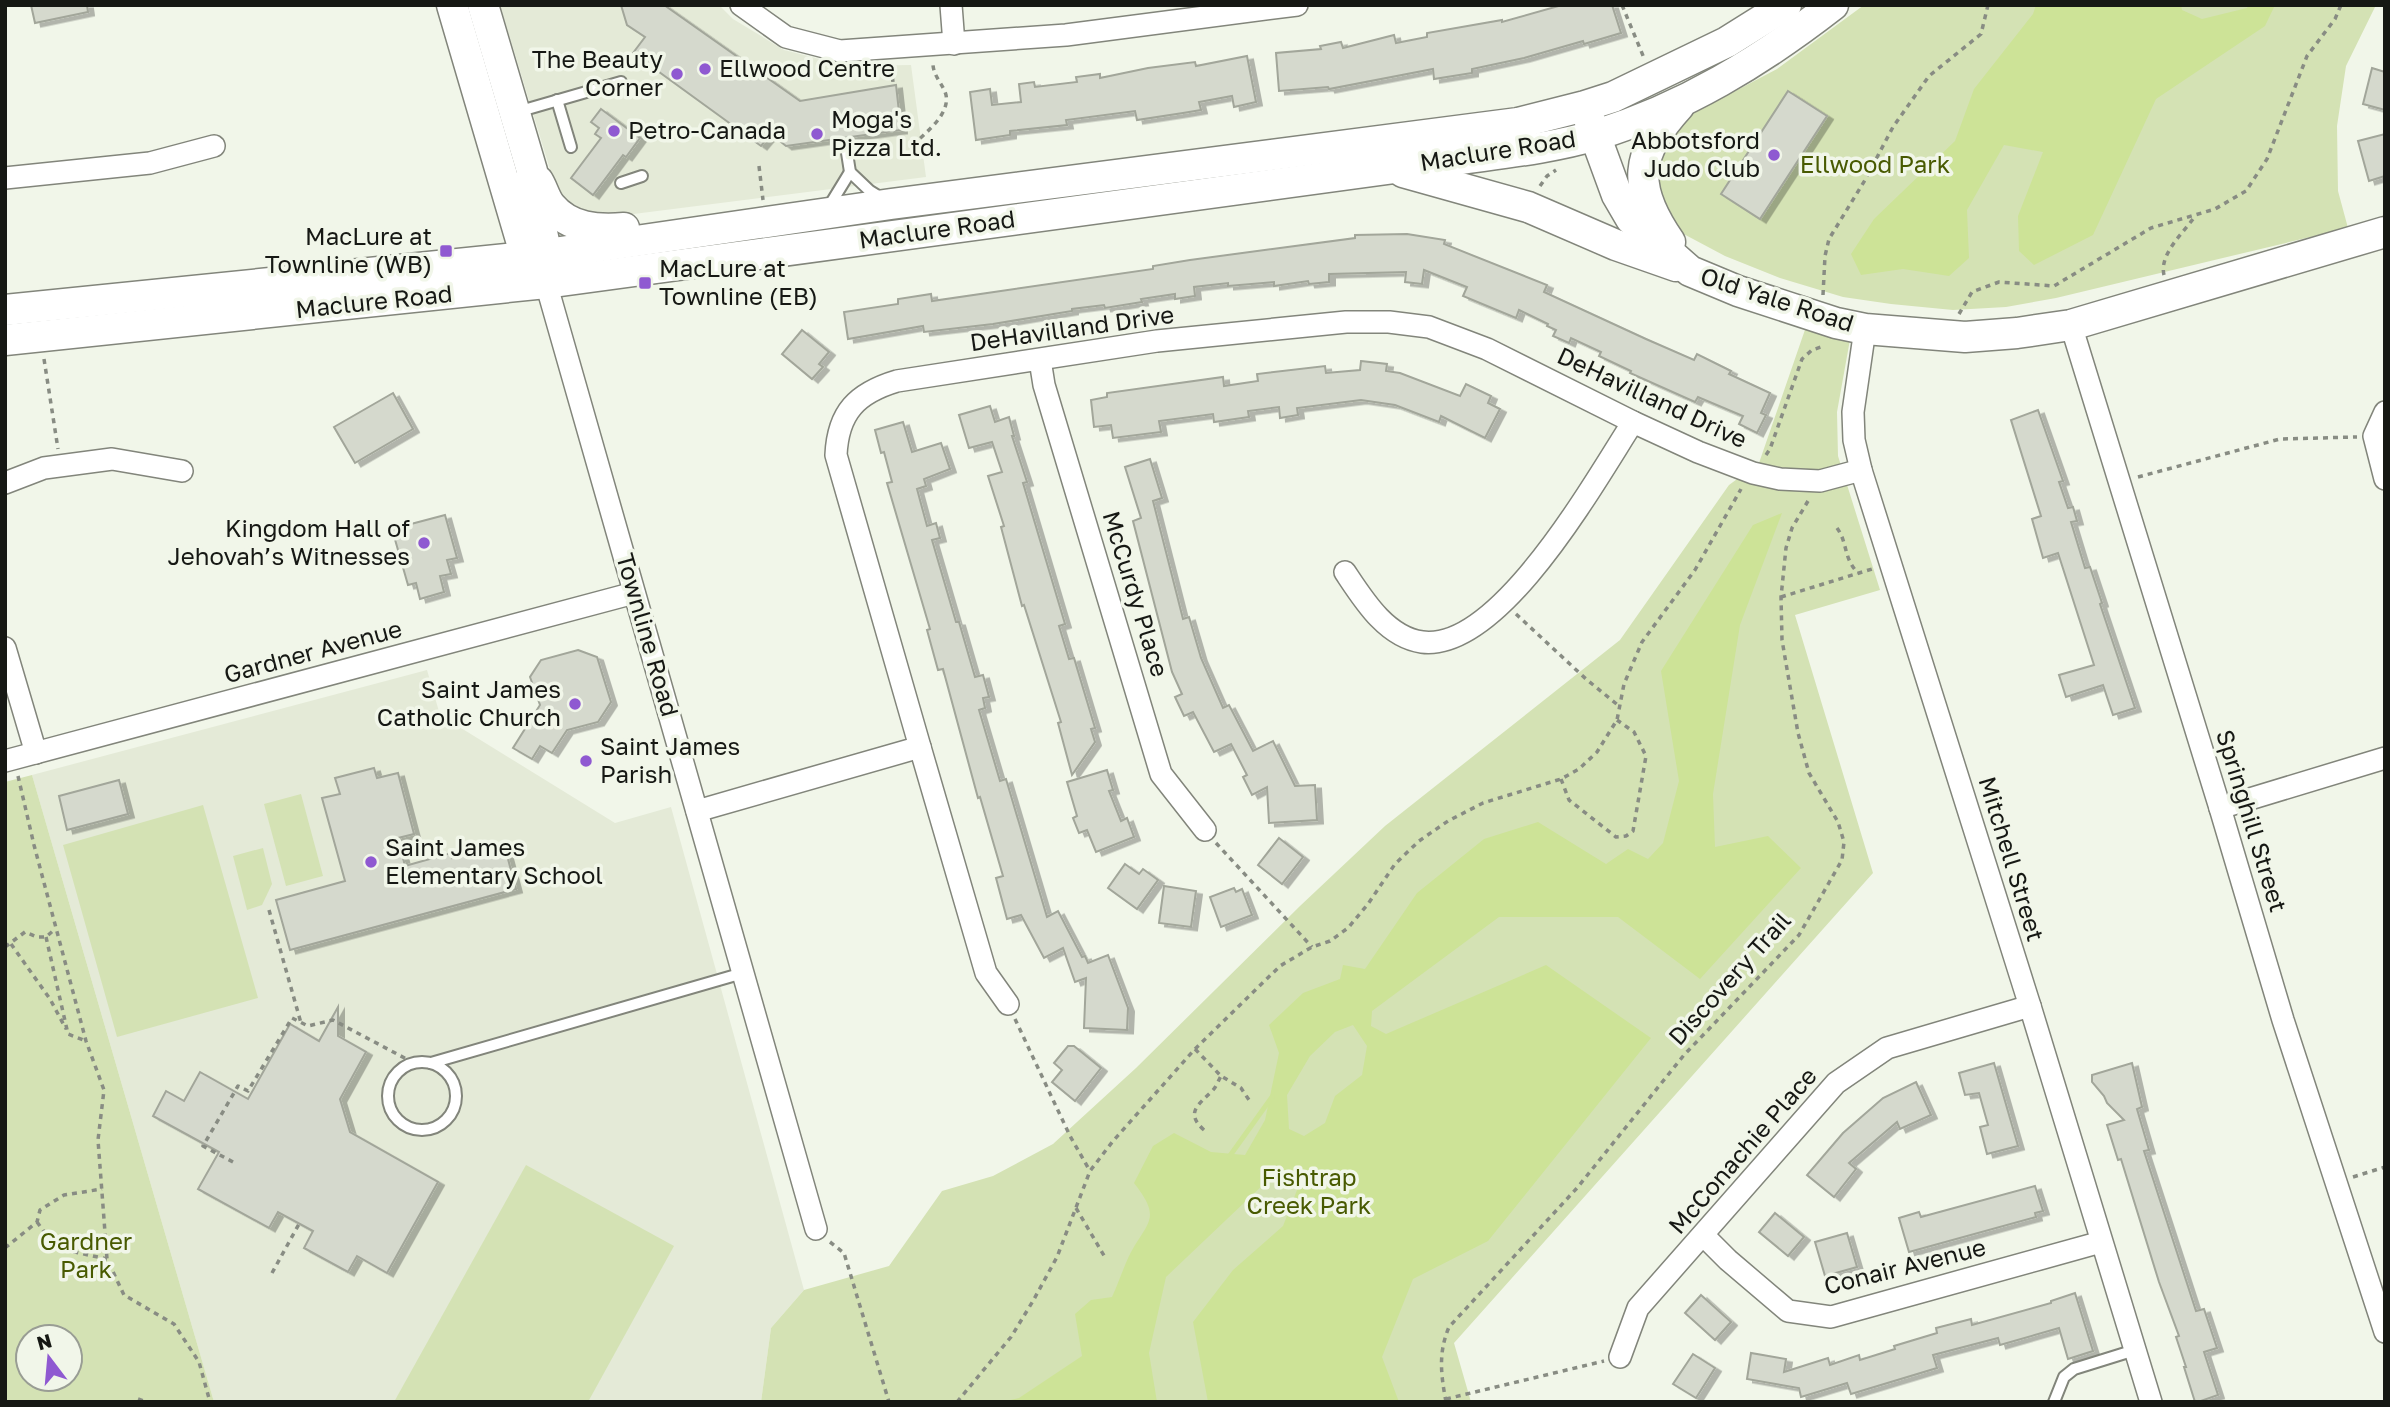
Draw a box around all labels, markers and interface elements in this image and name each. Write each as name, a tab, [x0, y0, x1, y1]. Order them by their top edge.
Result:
place label: The Beauty Corner	[532, 44, 663, 101]
place label: Ellwood Centre	[719, 53, 895, 82]
marker: Ellwood Centre	[697, 61, 713, 77]
marker: The Beauty Corner	[669, 66, 685, 82]
place label: Moga's Pizza Ltd.	[831, 104, 942, 161]
place label: Petro-Canada	[628, 115, 786, 144]
marker: Petro-Canada	[606, 123, 622, 139]
street label: Maclure Road	[1418, 123, 1578, 176]
place label: Abbotsford Judo Club	[1631, 125, 1760, 182]
marker: Moga's Pizza Ltd.	[809, 126, 825, 142]
marker: Abbotsford Judo Club	[1766, 147, 1782, 163]
park label: Ellwood Park	[1800, 149, 1950, 178]
street label: Maclure Road	[857, 203, 1017, 254]
place label: MacLure at Townline (WB)	[265, 221, 432, 278]
marker: MacLure at Townline (WB)	[438, 243, 454, 259]
place label: MacLure at Townline (EB)	[659, 253, 818, 310]
street label: Old Yale Road	[1697, 260, 1858, 337]
marker: MacLure at Townline (EB)	[637, 275, 653, 291]
street label: Maclure Road	[294, 278, 454, 323]
street label: DeHavilland Drive	[968, 299, 1176, 356]
street label: DeHavilland Drive	[1553, 340, 1752, 453]
street label: McCurdy Place	[1097, 507, 1175, 680]
place label: Kingdom Hall of Jehovah’s Witnesses	[168, 513, 410, 570]
marker: Kingdom Hall of Jehovah’s Witnesses	[416, 535, 432, 551]
street label: Townline Road	[611, 550, 686, 720]
street label: Gardner Avenue	[220, 613, 405, 688]
place label: Saint James Catholic Church	[377, 674, 561, 731]
marker: Saint James Catholic Church	[567, 696, 583, 712]
street label: Springhill Street	[2211, 726, 2294, 915]
place label: Saint James Parish	[600, 731, 740, 788]
marker: Saint James Parish	[578, 753, 594, 769]
street label: Mitchell Street	[1974, 773, 2051, 944]
place label: Saint James Elementary School	[385, 832, 603, 889]
marker: Saint James Elementary School	[363, 854, 379, 870]
street label: Discovery Trail	[1662, 906, 1796, 1050]
street label: McConachie Place	[1662, 1061, 1822, 1239]
park label: Fishtrap Creek Park	[1247, 1162, 1371, 1219]
park label: Gardner Park	[40, 1226, 132, 1283]
street label: Conair Avenue	[1821, 1231, 1988, 1300]
north arrow	[14, 1323, 84, 1393]
text: N	[34, 1328, 54, 1354]

